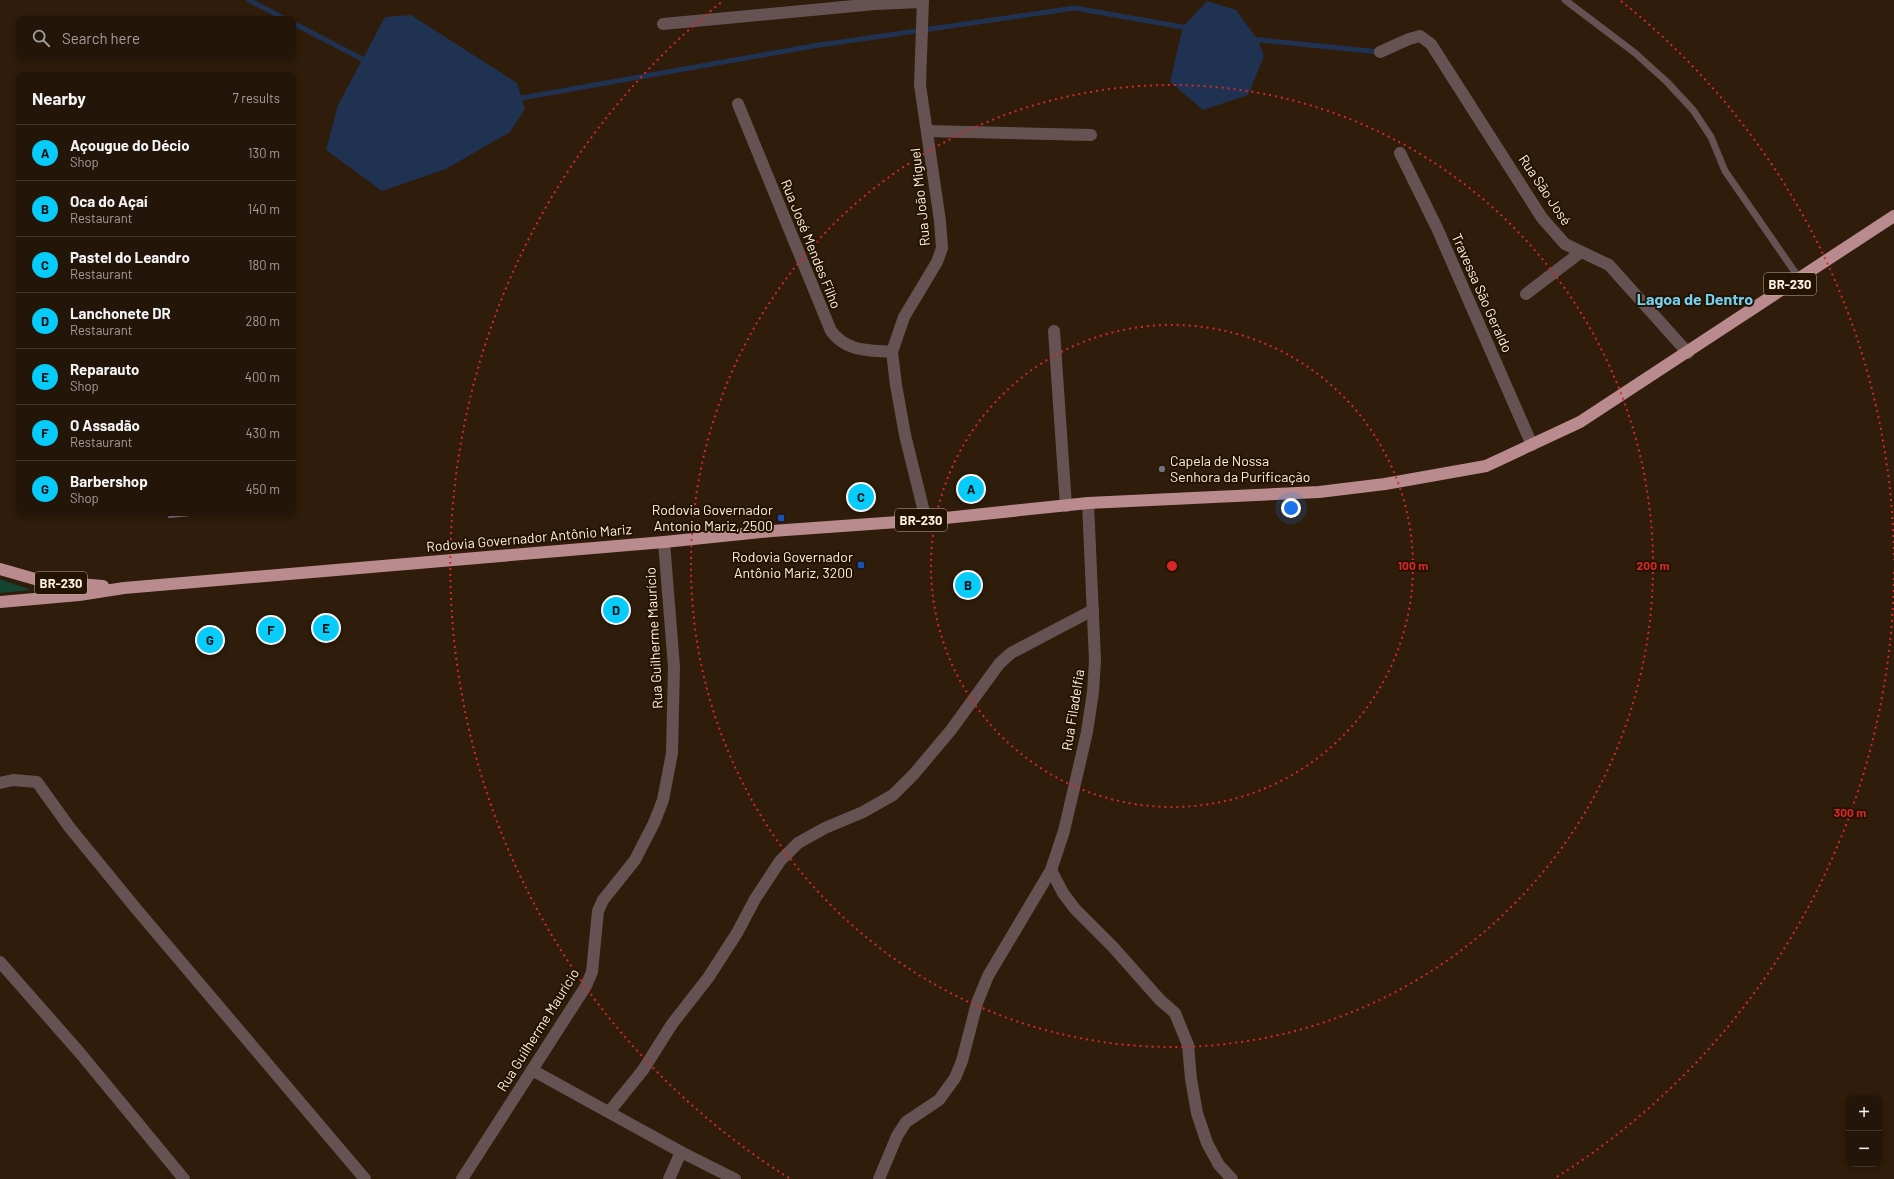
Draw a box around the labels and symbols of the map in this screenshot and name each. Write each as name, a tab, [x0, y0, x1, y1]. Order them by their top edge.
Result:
street label: Rua João Miguel	[906, 147, 933, 247]
street label: Rua São José	[1516, 151, 1575, 228]
street label: Rua José Mendes Filho	[778, 177, 845, 311]
street label: Travessa São Geraldo	[1449, 231, 1516, 355]
road number: BR-230	[1764, 273, 1816, 295]
district label: Lagoa de Dentro	[1637, 289, 1753, 308]
place label: Capela de Nossa Senhora da Purificação	[1170, 452, 1310, 485]
marker: Capela de Nossa Senhora da Purificação	[1157, 464, 1167, 474]
pin: A	[958, 474, 984, 504]
pin: C	[848, 482, 874, 512]
your location	[1281, 498, 1301, 518]
place label: Rodovia Governador Antonio Mariz, 2500	[652, 501, 773, 534]
road number: BR-230	[895, 509, 947, 531]
marker: Rodovia Governador Antonio Mariz, 2500	[776, 513, 786, 523]
street label: Rodovia Governador Antônio Mariz	[426, 520, 632, 555]
place label: Rodovia Governador Antônio Mariz, 3200	[732, 548, 853, 581]
text: 100 m	[1398, 558, 1428, 572]
text: 200 m	[1637, 558, 1669, 572]
centre of rings	[1165, 559, 1179, 573]
marker: Rodovia Governador Antônio Mariz, 3200	[856, 560, 866, 570]
street label: Rua Guilherme Maurício	[641, 567, 666, 709]
pin: B	[955, 570, 981, 600]
road number: BR-230	[35, 572, 87, 594]
pin: D	[603, 595, 629, 625]
pin: E	[313, 613, 339, 643]
pin: F	[258, 615, 284, 645]
pin: G	[197, 625, 223, 655]
street label: Rua Filadelfia	[1058, 668, 1087, 752]
text: 300 m	[1834, 805, 1866, 819]
street label: Rua Guilherme Maurício	[493, 965, 582, 1094]

